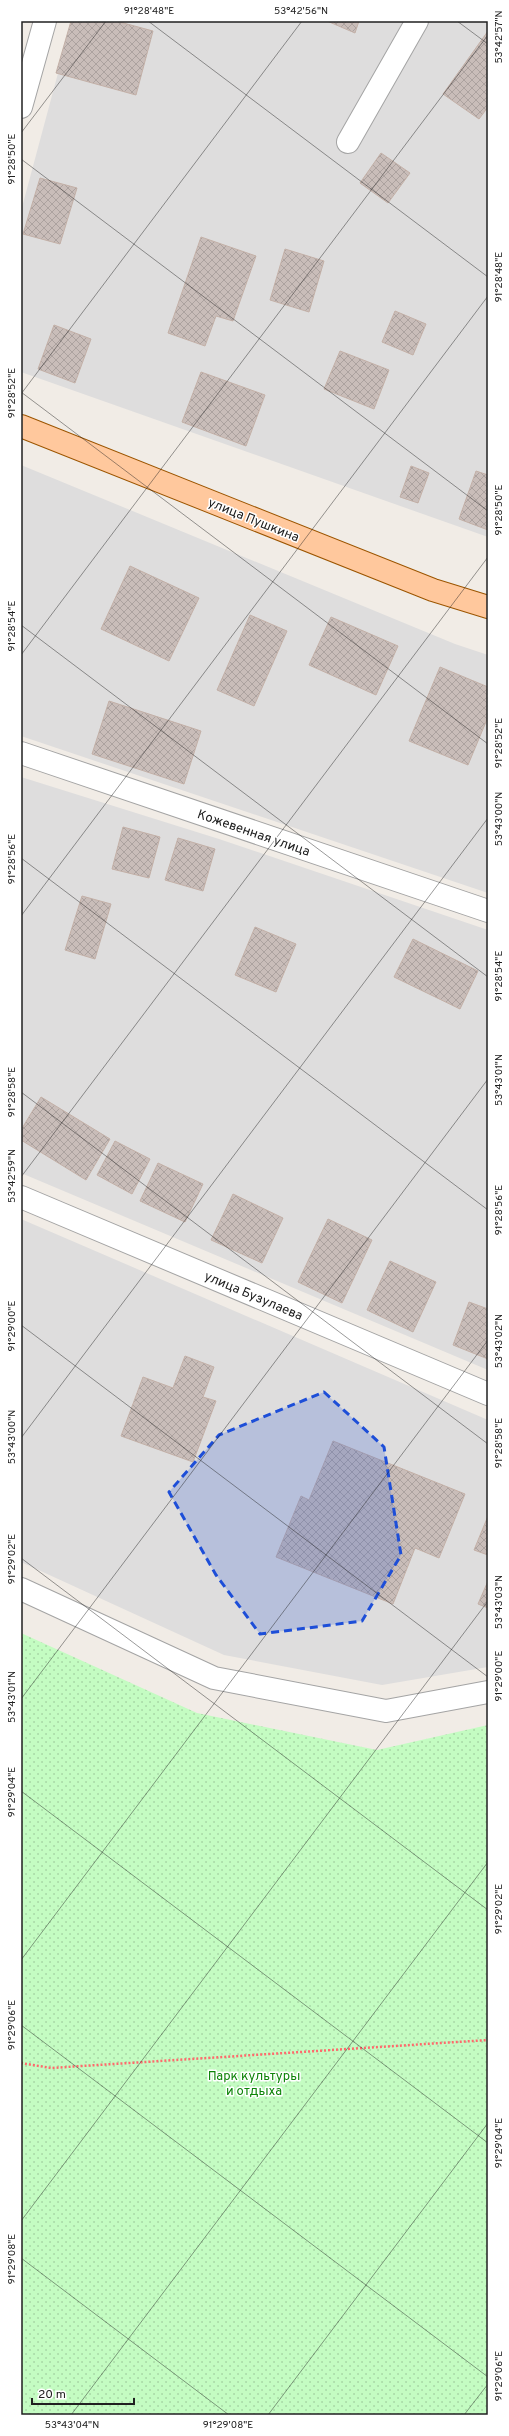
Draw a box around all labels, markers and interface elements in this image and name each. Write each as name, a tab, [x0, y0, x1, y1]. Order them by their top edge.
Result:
text: 91°28'48"E	[124, 5, 174, 18]
text: 53°42'56"N	[274, 5, 328, 18]
text: 53°42'57"N	[493, 10, 506, 64]
text: 91°28'50"E	[6, 134, 19, 184]
text: 91°28'48"E	[493, 252, 506, 302]
text: 91°28'52"E	[6, 368, 19, 418]
text: 91°28'50"E	[493, 485, 506, 535]
street label: улица Пушкина	[205, 495, 301, 546]
text: 91°28'54"E	[6, 601, 19, 651]
text: 91°28'52"E	[493, 718, 506, 768]
text: 53°43'00"N	[493, 792, 506, 846]
street label: Кожевенная улица	[195, 807, 312, 861]
text: 91°28'56"E	[6, 834, 19, 884]
text: 91°28'54"E	[493, 951, 506, 1001]
text: 53°43'01"N	[493, 1054, 506, 1106]
text: 91°28'58"E	[6, 1067, 19, 1117]
text: 53°42'59"N	[6, 1149, 19, 1203]
text: 91°28'56"E	[493, 1185, 506, 1235]
street label: улица Бузулаева	[202, 1269, 305, 1325]
text: 91°29'00"E	[6, 1301, 19, 1351]
text: 53°43'02"N	[493, 1314, 506, 1368]
text: 53°43'00"N	[6, 1410, 19, 1464]
text: 91°28'58"E	[493, 1418, 506, 1468]
text: 91°29'02"E	[6, 1534, 19, 1584]
text: 53°43'03"N	[493, 1575, 506, 1629]
text: 91°29'00"E	[493, 1651, 506, 1701]
text: 53°43'01"N	[6, 1671, 19, 1723]
text: 91°29'04"E	[6, 1767, 19, 1817]
text: 91°29'02"E	[493, 1884, 506, 1934]
text: 91°29'06"E	[6, 2000, 19, 2050]
park label: Парк культуры и отдыха	[208, 2069, 300, 2100]
text: 91°29'04"E	[493, 2118, 506, 2168]
text: 91°29'08"E	[6, 2234, 19, 2284]
text: 91°29'06"E	[493, 2351, 506, 2401]
scale bar	[32, 2380, 134, 2406]
text: 20 m	[38, 2387, 66, 2403]
text: 53°43'04"N	[45, 2419, 99, 2432]
text: 91°29'08"E	[203, 2419, 253, 2432]

